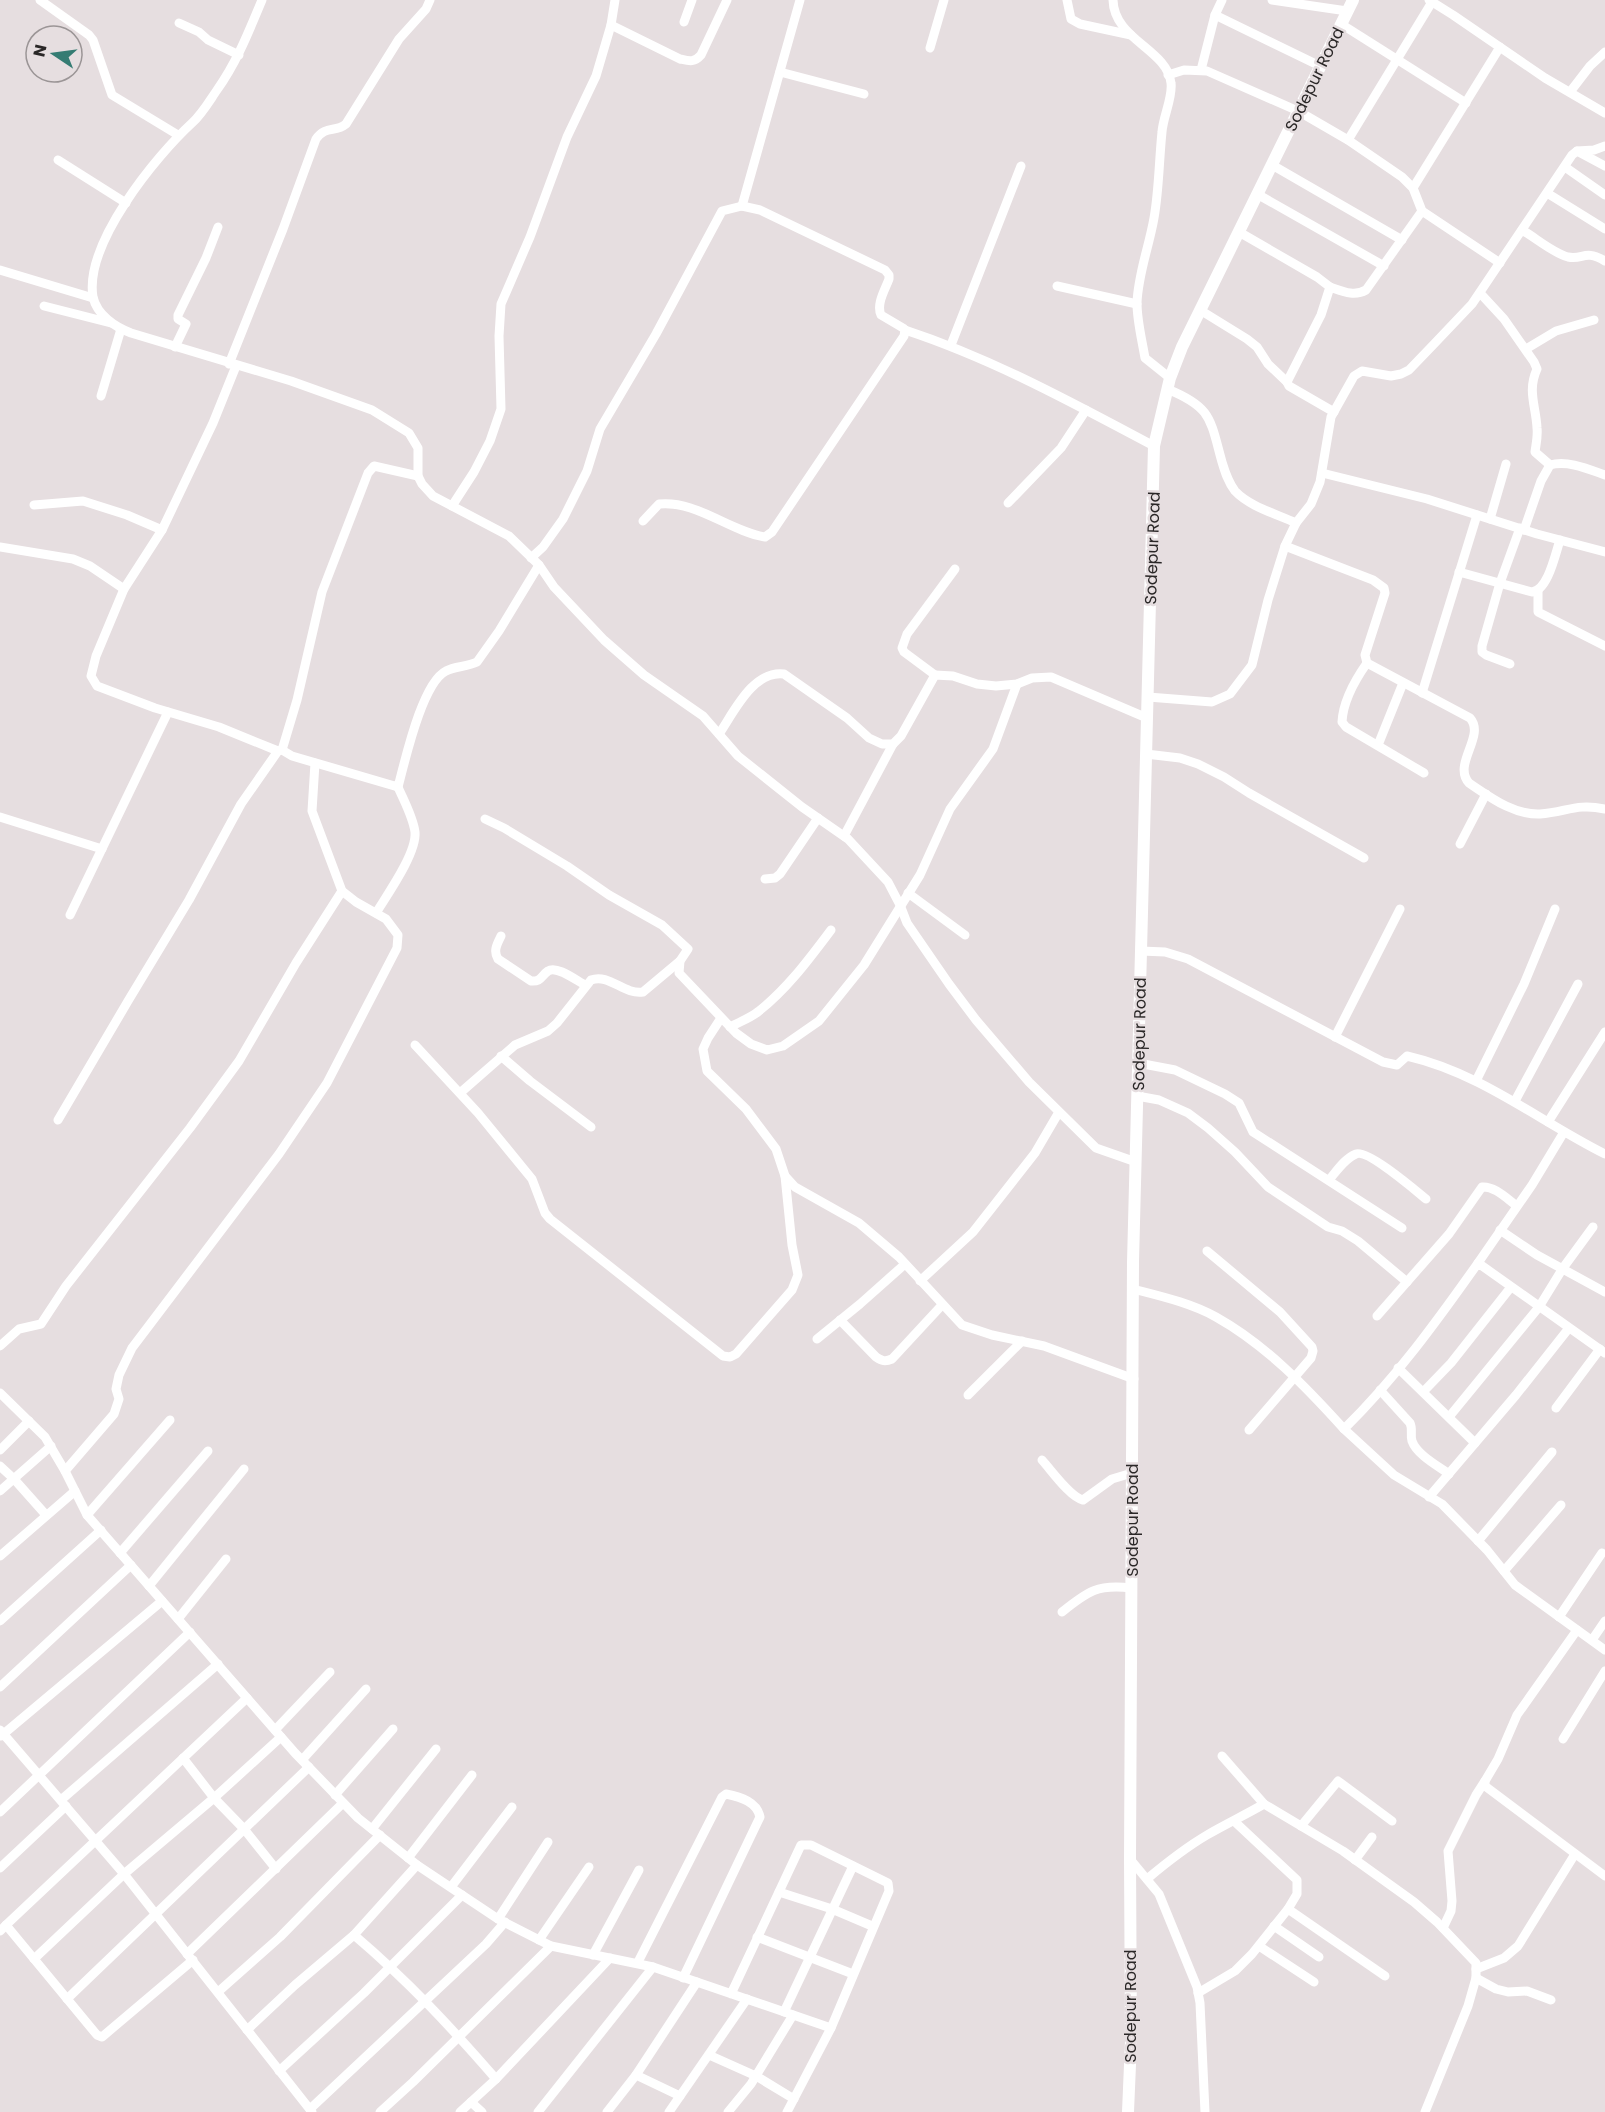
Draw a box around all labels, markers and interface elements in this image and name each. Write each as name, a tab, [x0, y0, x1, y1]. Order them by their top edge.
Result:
street label: Sodepur Road	[1279, 23, 1350, 135]
north arrow	[24, 24, 84, 84]
text: N	[27, 42, 52, 59]
street label: Sodepur Road	[1139, 491, 1166, 605]
street label: Sodepur Road	[1127, 977, 1152, 1091]
street label: Sodepur Road	[1121, 1463, 1144, 1577]
street label: Sodepur Road	[1119, 1949, 1142, 2063]

